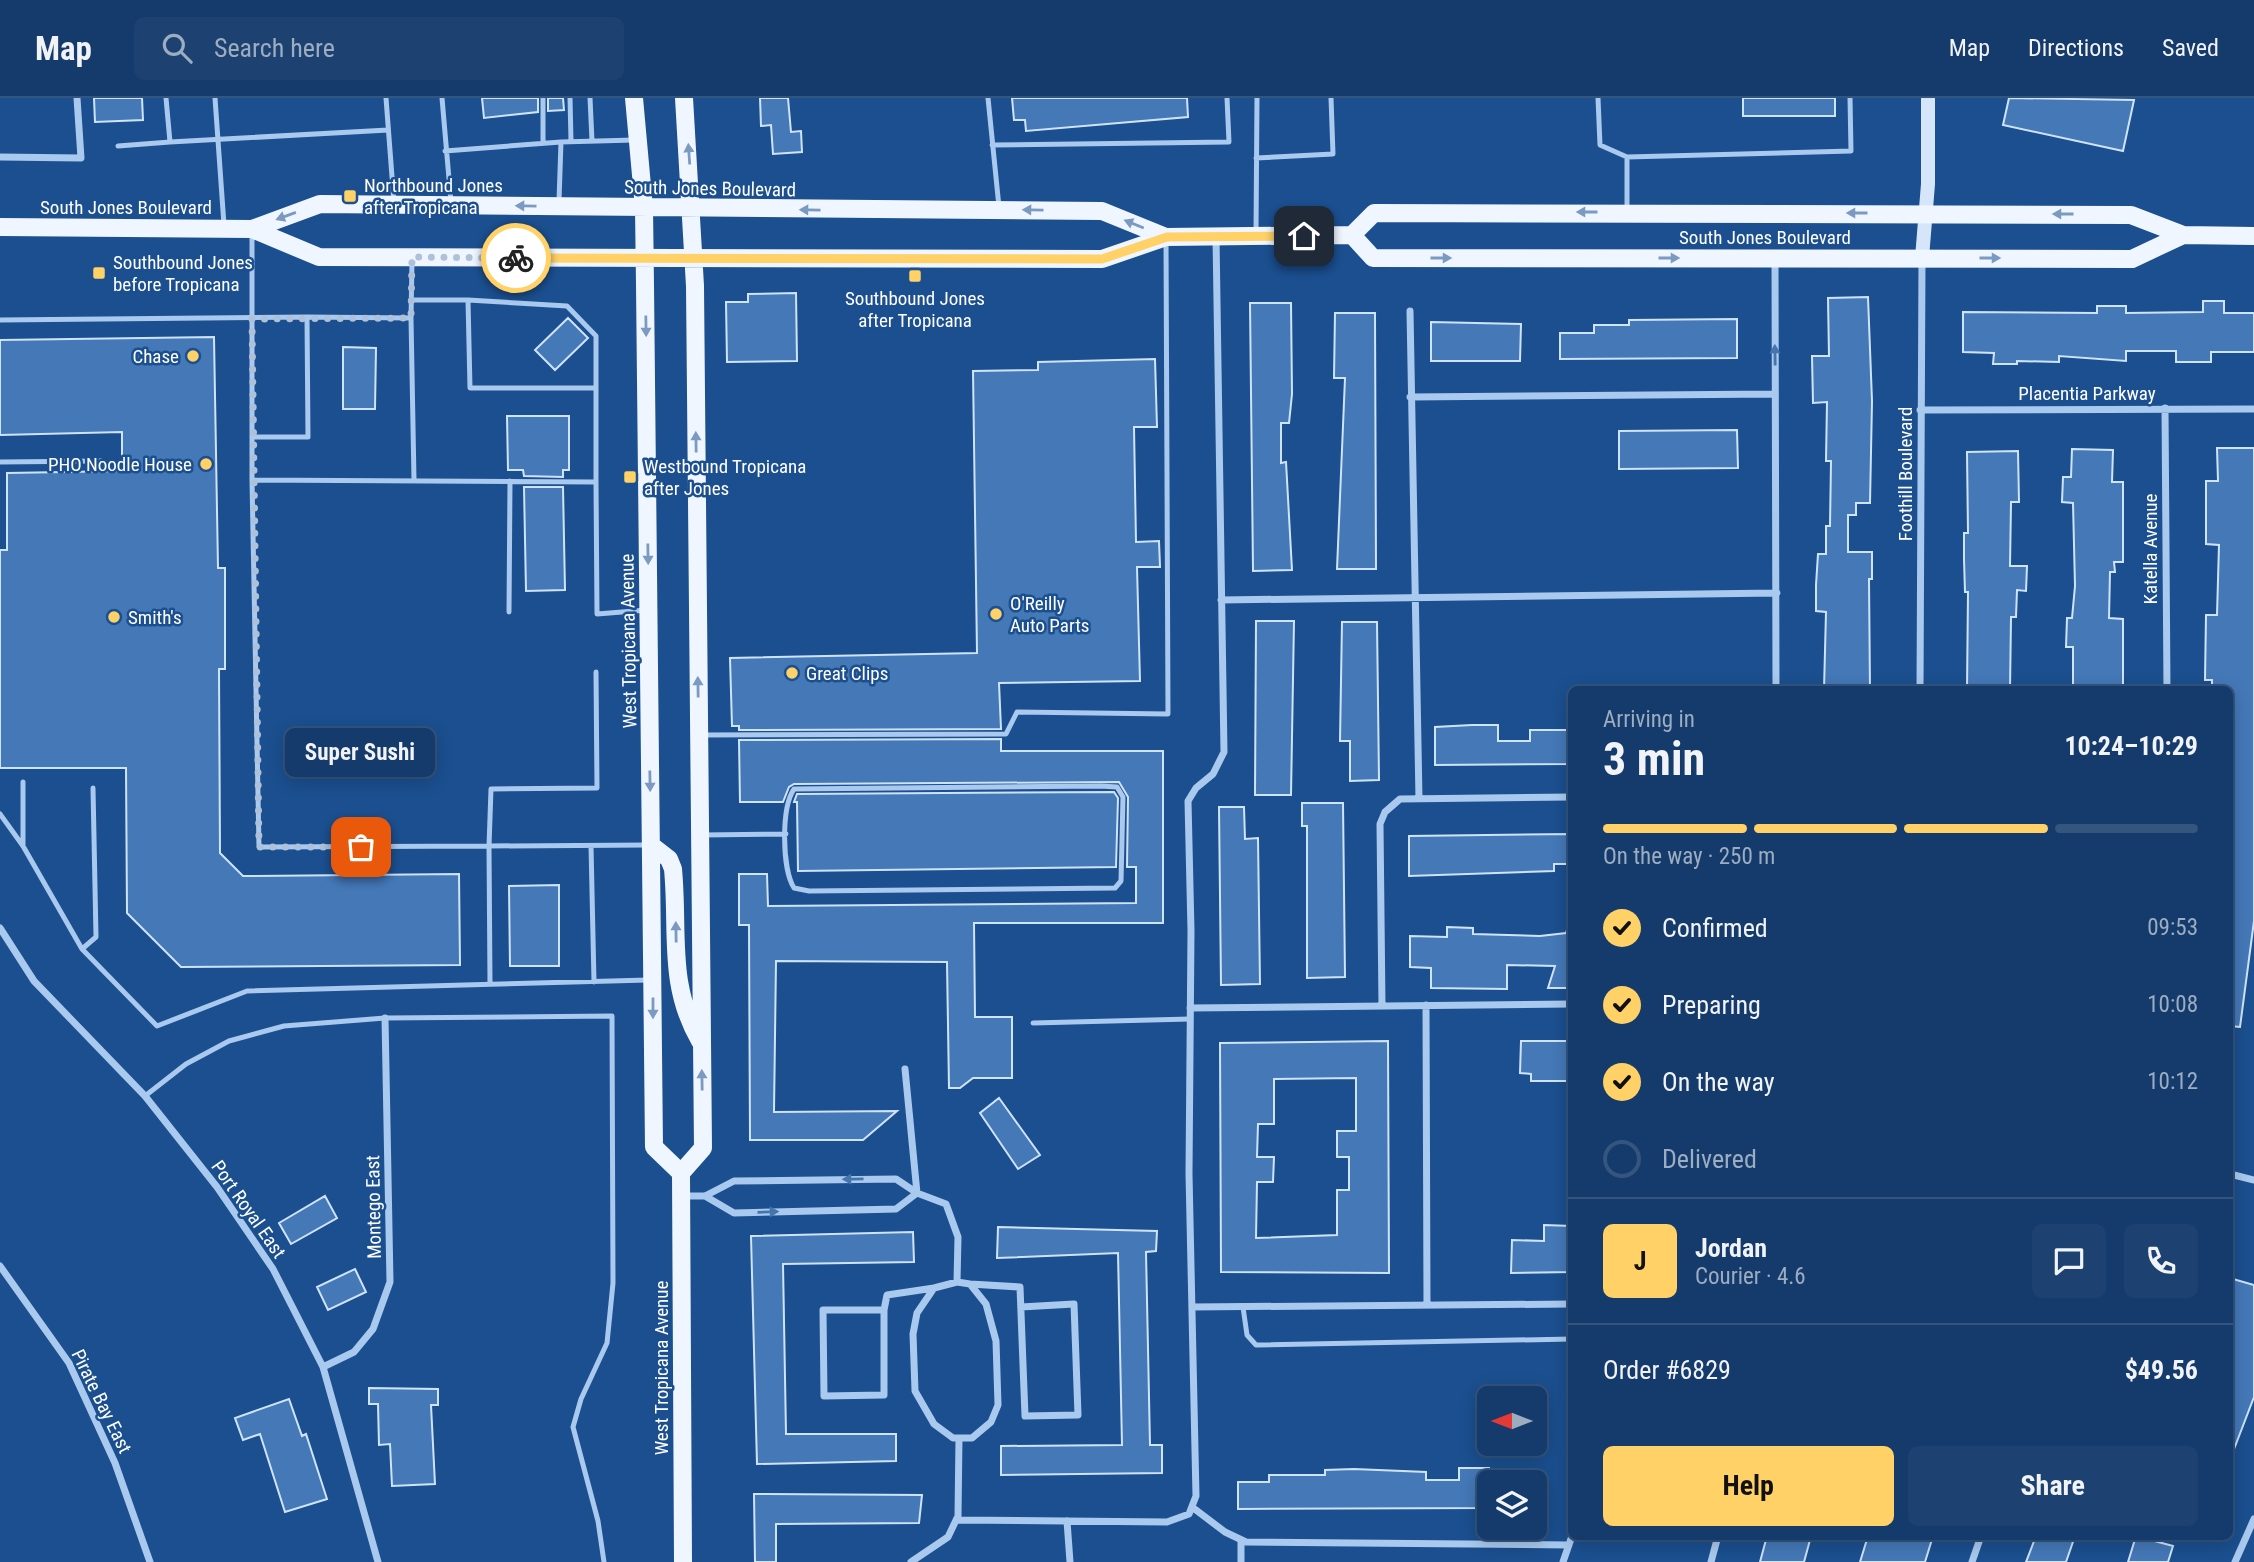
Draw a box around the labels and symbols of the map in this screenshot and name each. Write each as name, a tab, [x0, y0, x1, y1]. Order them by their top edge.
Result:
one-way arrow	[683, 142, 694, 164]
place label: Northbound Jones after Tropicana	[364, 174, 503, 219]
street label: South Jones Boulevard	[624, 176, 796, 201]
marker: Northbound Jones after Tropicana	[342, 188, 358, 204]
street label: South Jones Boulevard	[40, 196, 212, 219]
one-way arrow	[515, 201, 537, 212]
one-way arrow	[799, 204, 821, 216]
one-way arrow	[1022, 204, 1044, 216]
pin	[1274, 206, 1334, 266]
one-way arrow	[1575, 206, 1597, 218]
one-way arrow	[1846, 207, 1868, 219]
one-way arrow	[2052, 208, 2074, 220]
one-way arrow	[276, 211, 297, 222]
one-way arrow	[1123, 218, 1144, 229]
courier	[481, 223, 551, 293]
street label: South Jones Boulevard	[1679, 226, 1851, 249]
place label: Southbound Jones before Tropicana	[113, 251, 253, 296]
one-way arrow	[1431, 252, 1453, 264]
one-way arrow	[1658, 252, 1680, 264]
one-way arrow	[1979, 252, 2001, 264]
marker: Southbound Jones before Tropicana	[91, 265, 107, 281]
marker: Southbound Jones after Tropicana	[907, 268, 923, 284]
place label: Southbound Jones after Tropicana	[845, 287, 985, 332]
one-way arrow	[640, 315, 652, 337]
one-way arrow	[1769, 344, 1781, 366]
place label: Chase	[132, 345, 179, 368]
marker: Chase	[185, 348, 201, 364]
street label: Placentia Parkway	[2018, 382, 2156, 405]
street label: Foothill Boulevard	[1894, 407, 1917, 541]
one-way arrow	[690, 431, 701, 453]
place label: PHO Noodle House	[48, 453, 192, 476]
place label: Westbound Tropicana after Jones	[644, 455, 806, 500]
marker: PHO Noodle House	[198, 456, 214, 472]
marker: Westbound Tropicana after Jones	[622, 469, 638, 485]
street label: Katella Avenue	[2139, 493, 2162, 604]
one-way arrow	[642, 543, 654, 565]
street label: West Tropicana Avenue	[615, 553, 642, 729]
place label: O'Reilly Auto Parts	[1010, 592, 1089, 637]
place label: Smith's	[128, 606, 182, 629]
marker: O'Reilly Auto Parts	[988, 606, 1004, 622]
marker: Smith's	[106, 609, 122, 625]
place label: Great Clips	[806, 662, 888, 685]
marker: Great Clips	[784, 665, 800, 681]
one-way arrow	[692, 676, 704, 698]
callout: Super Sushi	[286, 728, 436, 777]
one-way arrow	[645, 770, 656, 792]
pin	[331, 817, 391, 877]
one-way arrow	[670, 921, 682, 943]
one-way arrow	[647, 998, 658, 1020]
one-way arrow	[696, 1069, 708, 1091]
street label: Montego East	[361, 1155, 386, 1259]
street label: Port Royal East	[206, 1156, 291, 1263]
one-way arrow	[842, 1173, 864, 1185]
one-way arrow	[757, 1207, 779, 1218]
street label: West Tropicana Avenue	[650, 1281, 673, 1455]
street label: Pirate Bay East	[67, 1346, 137, 1457]
north arrow	[1477, 1386, 1547, 1456]

